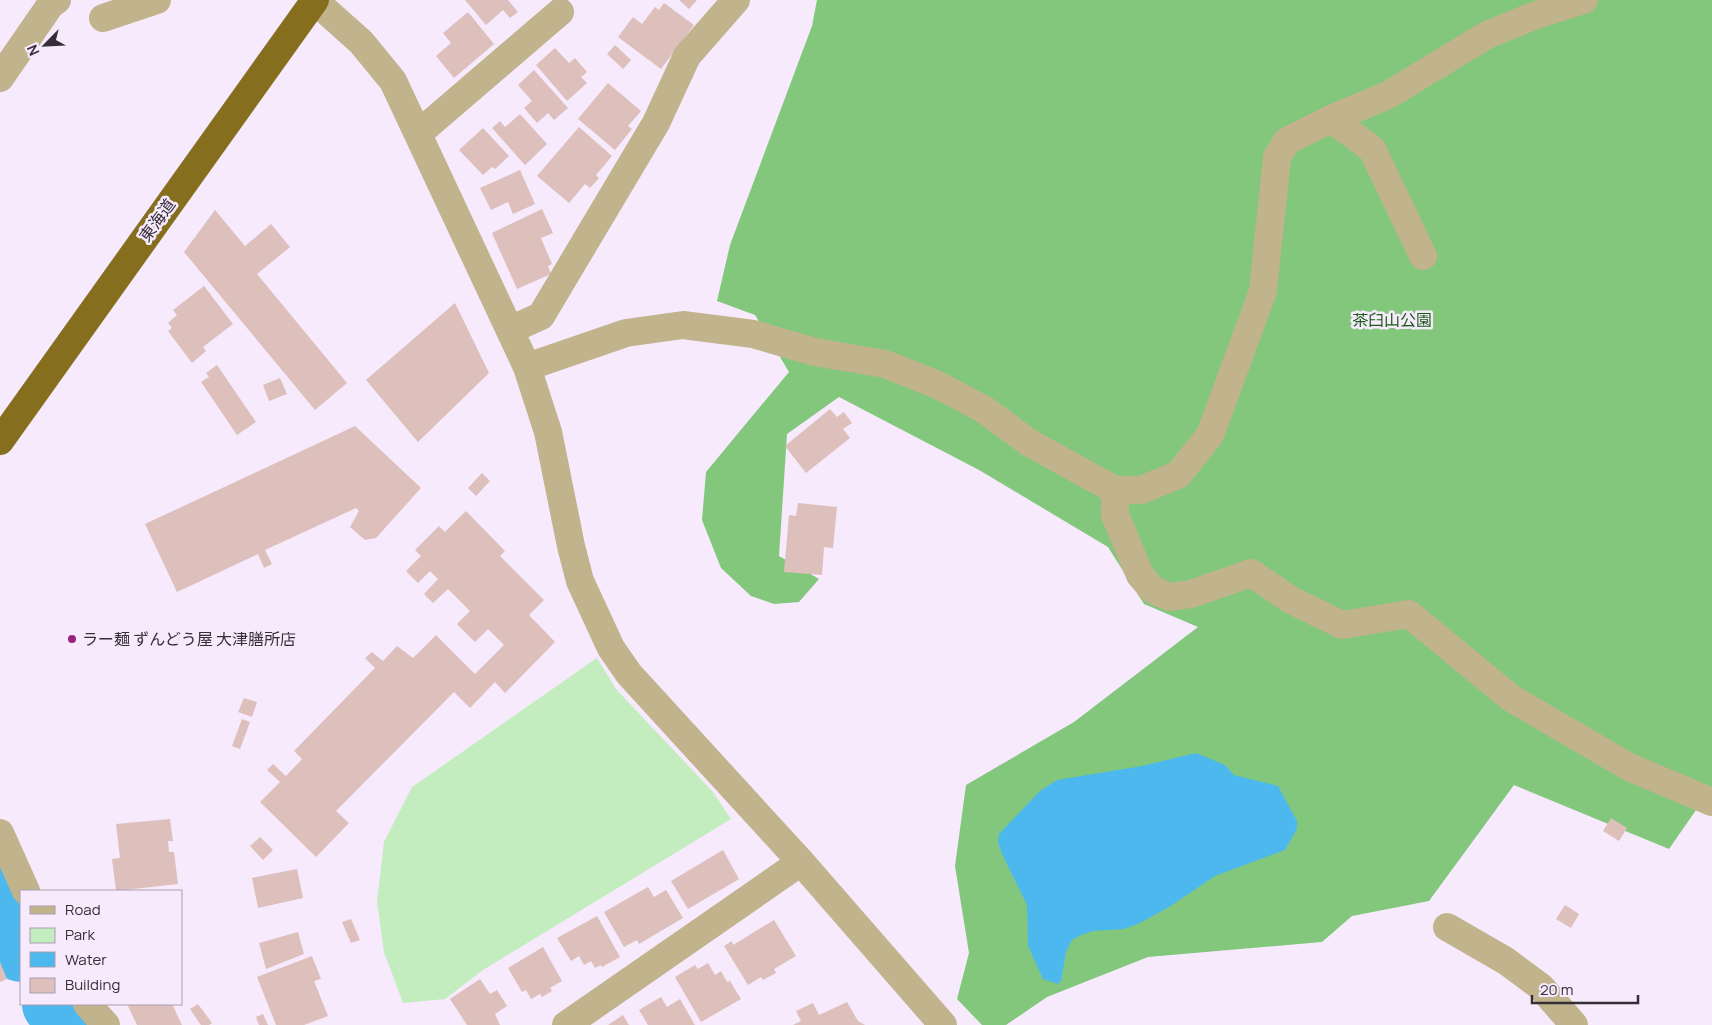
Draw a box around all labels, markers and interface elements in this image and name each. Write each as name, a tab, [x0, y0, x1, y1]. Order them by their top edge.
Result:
north arrow	[20, 20, 70, 70]
text: N	[22, 42, 43, 59]
street label: 東海道	[134, 194, 180, 246]
park label: 茶臼山公園	[1352, 309, 1432, 331]
place label: ラー麺 ずんどう屋 大津膳所店	[82, 628, 296, 650]
marker: ラー麺 ずんどう屋 大津膳所店	[66, 633, 78, 645]
legend	[20, 890, 182, 1005]
text: Road	[65, 899, 101, 920]
text: Park	[65, 924, 95, 945]
text: Water	[65, 949, 107, 970]
scale bar	[1532, 972, 1638, 1004]
text: Building	[65, 974, 120, 995]
text: 20 m	[1540, 979, 1573, 1000]

